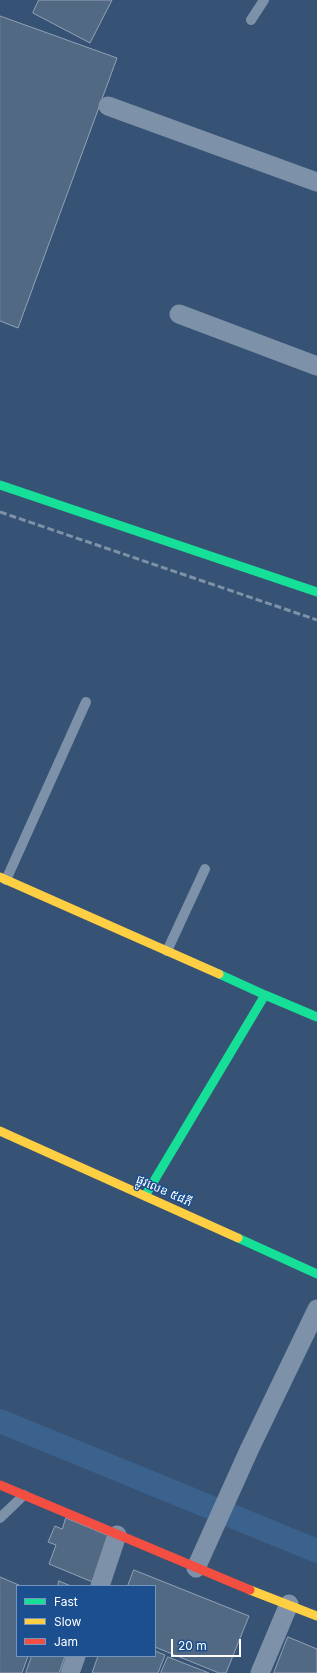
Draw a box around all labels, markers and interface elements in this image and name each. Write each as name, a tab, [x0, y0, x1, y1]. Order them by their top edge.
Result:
street label: ផ្លូវលេខ ៥៨ភី	[134, 1172, 194, 1210]
legend	[16, 1585, 156, 1657]
text: Fast	[54, 1594, 78, 1609]
text: Slow	[54, 1614, 81, 1629]
scale bar	[173, 1631, 243, 1657]
text: Jam	[54, 1634, 78, 1649]
text: 20 m	[178, 1638, 207, 1653]

